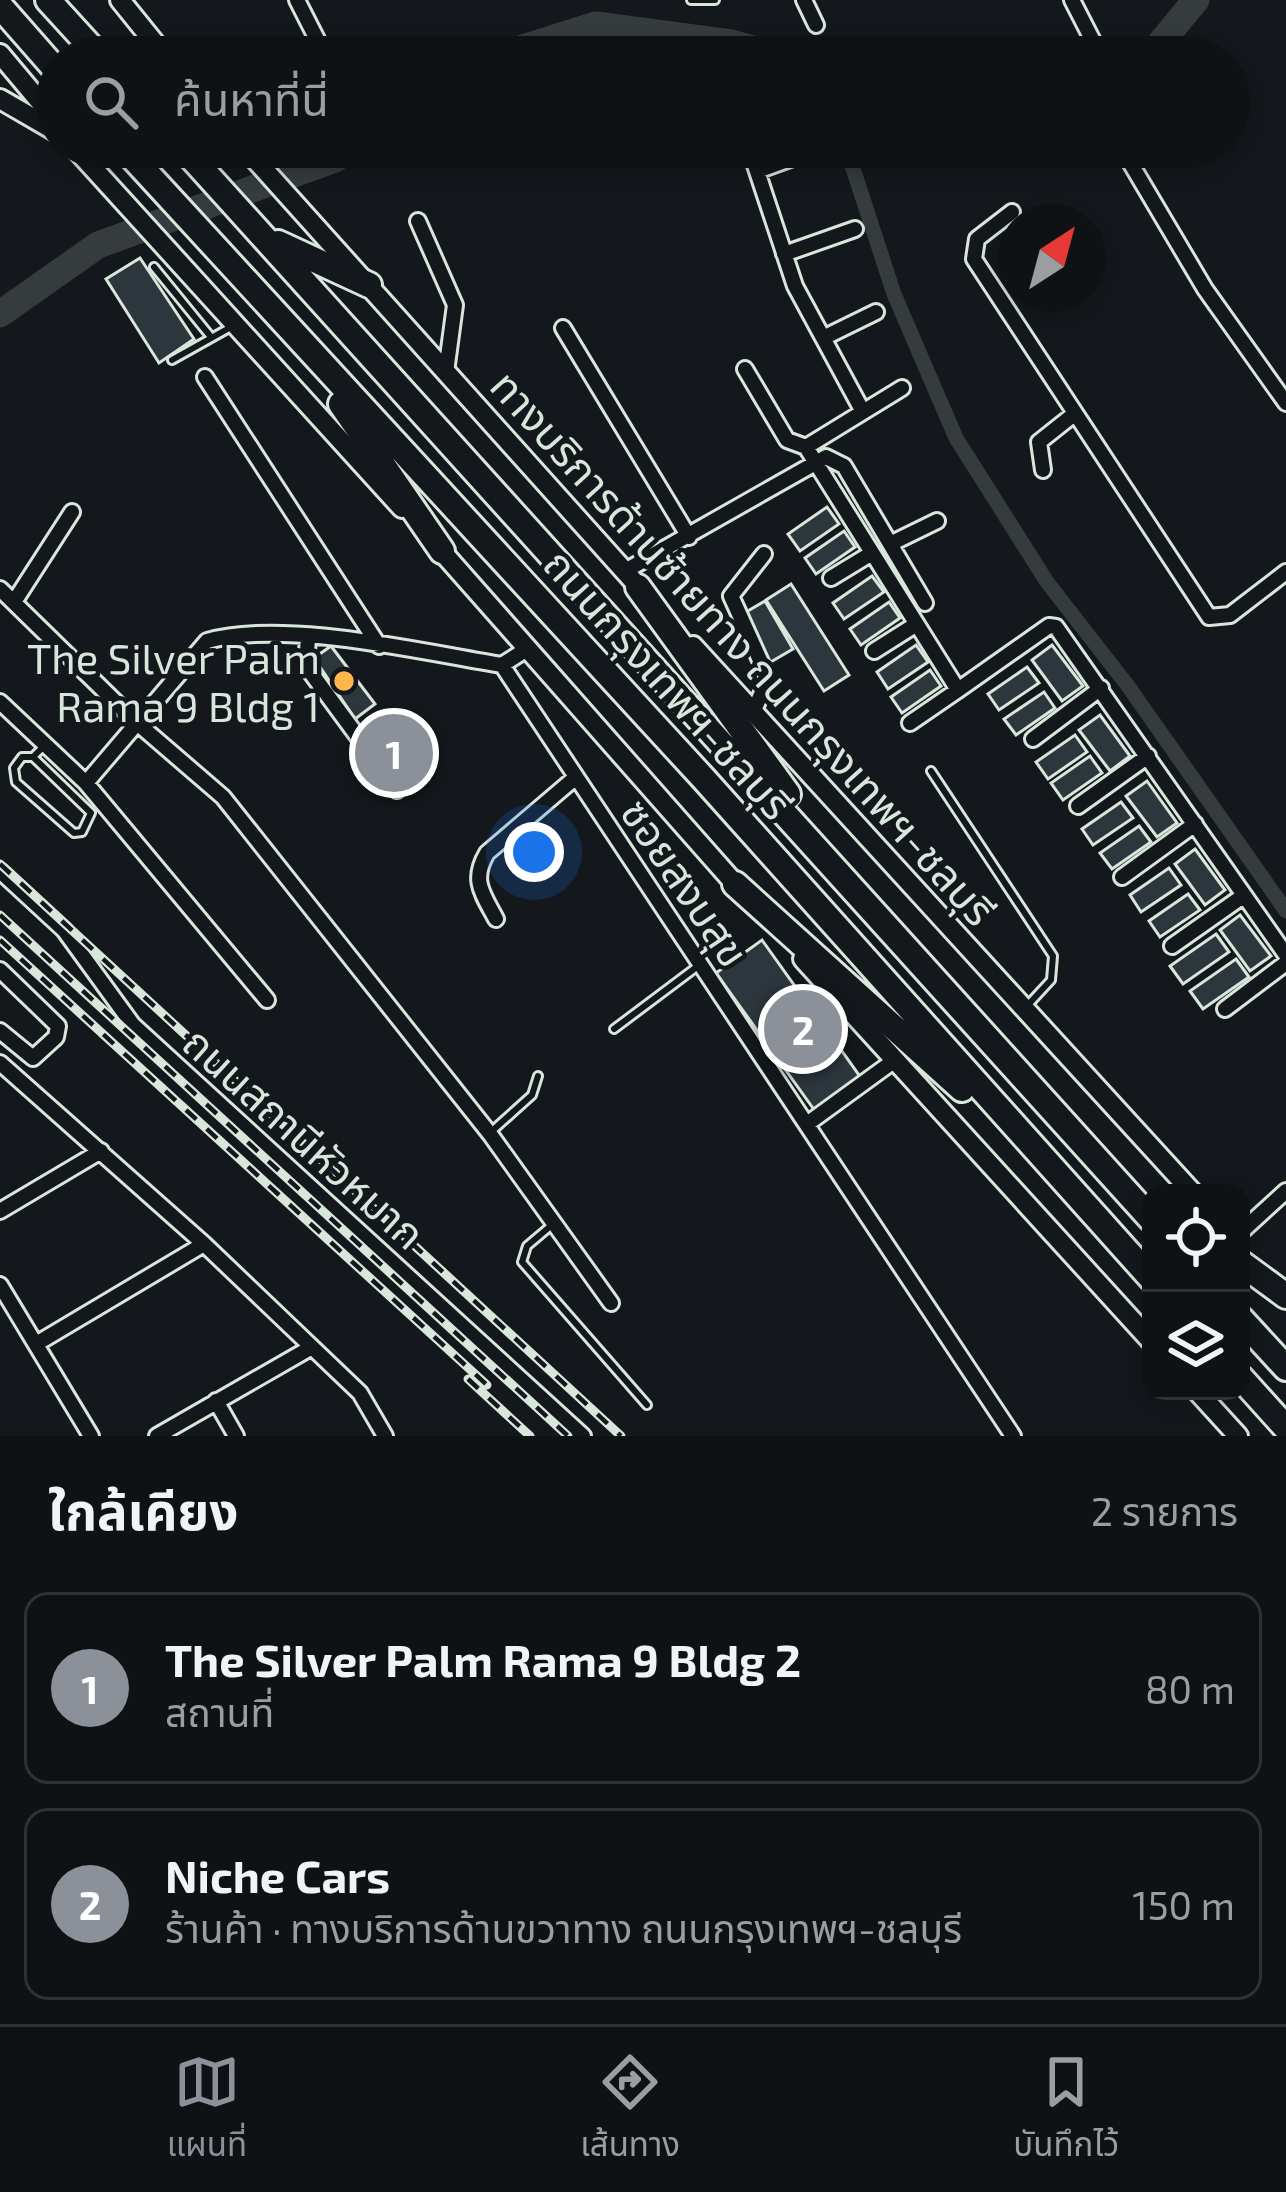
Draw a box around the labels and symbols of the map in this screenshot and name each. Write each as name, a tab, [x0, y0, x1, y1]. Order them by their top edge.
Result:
north arrow	[998, 204, 1106, 312]
street label: ทางบริการด้านซ้ายทาง ถนนกรุงเทพฯ-ชลบุรี	[482, 360, 1006, 934]
street label: ถนนกรุงเทพฯ-ชลบุรี	[535, 538, 803, 828]
place label: The Silver Palm Rama 9 Bldg 1	[27, 632, 320, 730]
marker: The Silver Palm Rama 9 Bldg 1	[331, 668, 357, 694]
pin: 1	[355, 708, 433, 798]
street label: ซอยสงบสุข	[609, 789, 760, 977]
your location	[504, 822, 564, 882]
pin: 2	[764, 984, 842, 1074]
street label: ถนนสถานีหัวหมาก	[174, 1016, 436, 1258]

